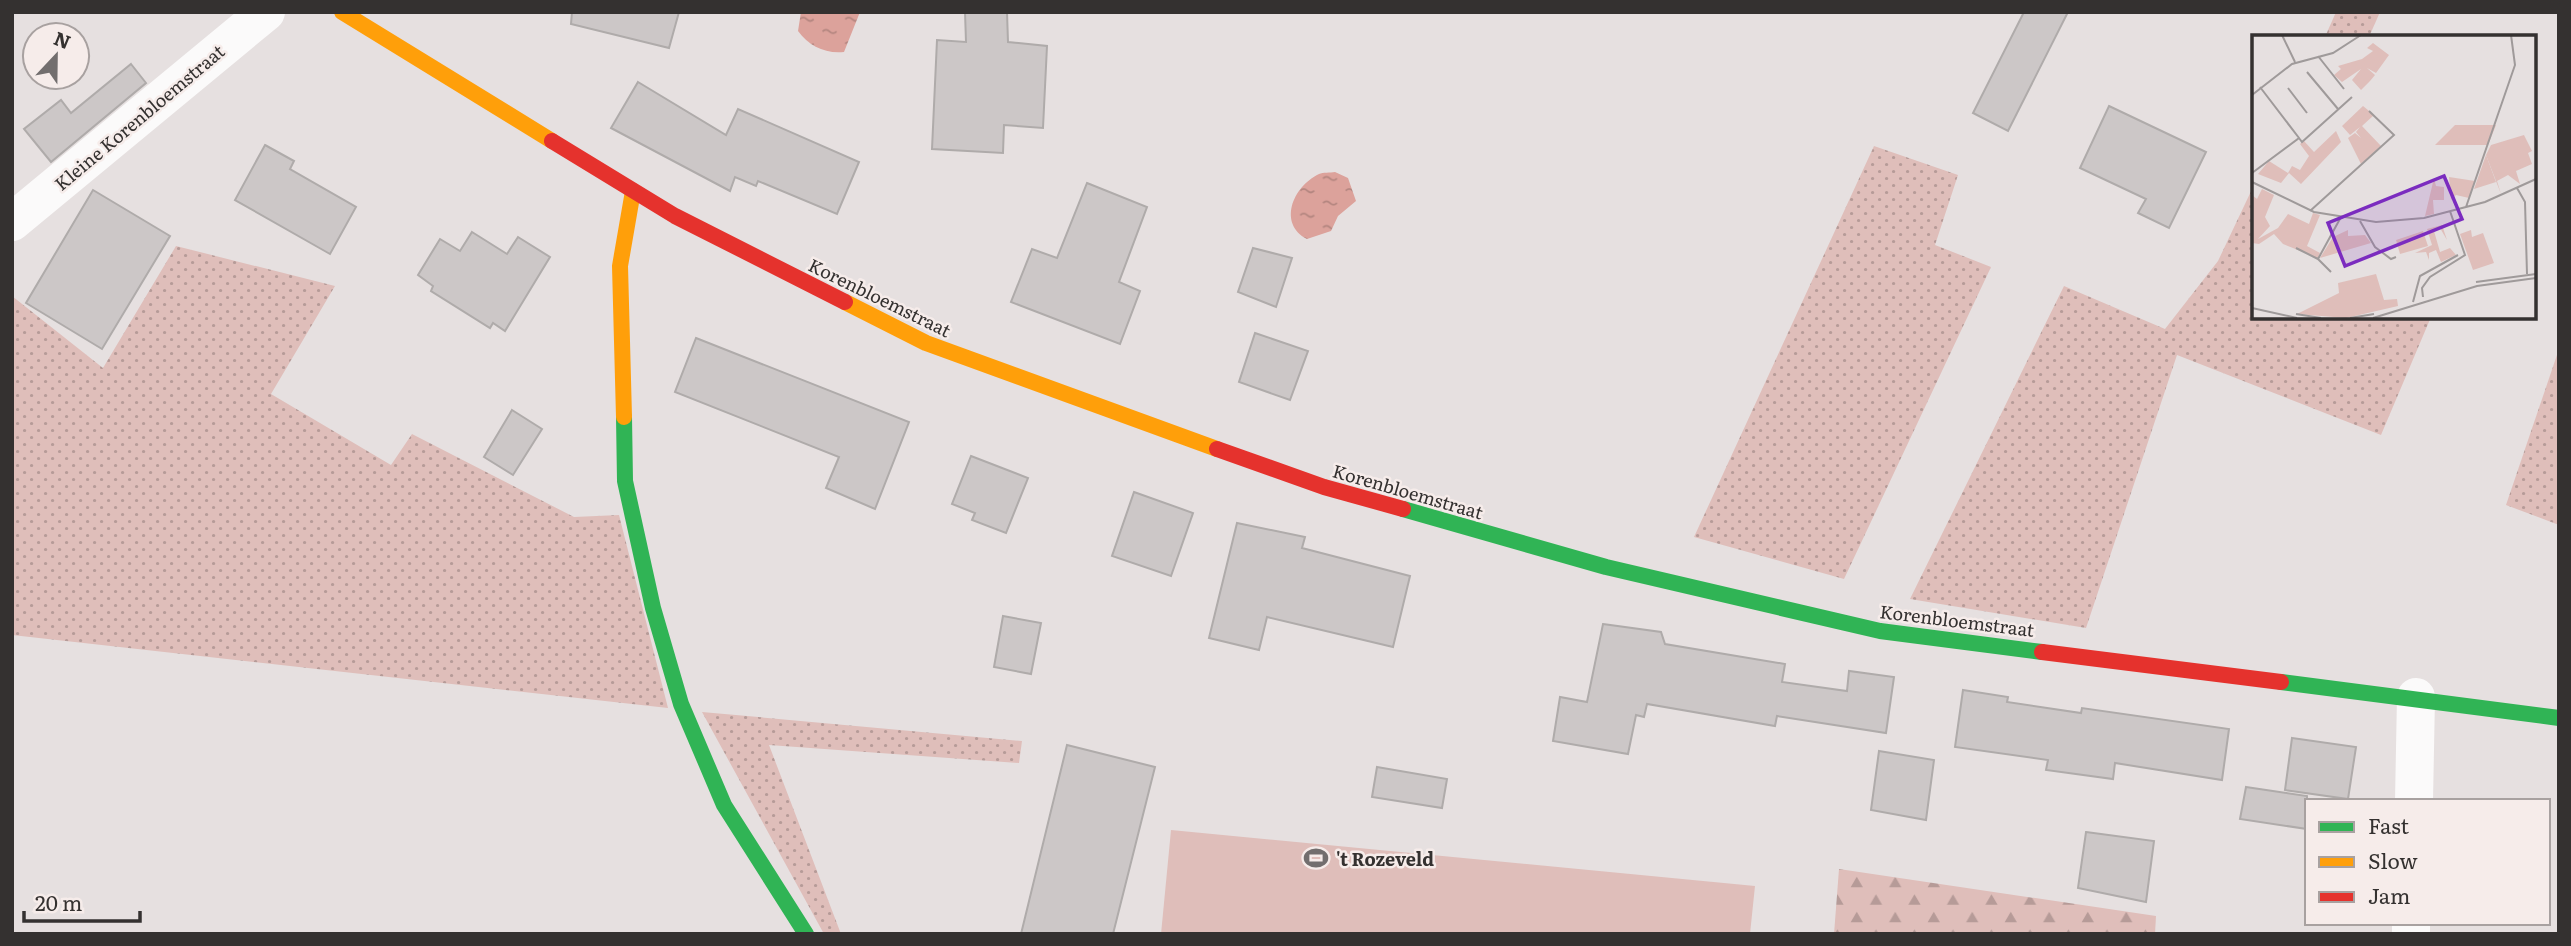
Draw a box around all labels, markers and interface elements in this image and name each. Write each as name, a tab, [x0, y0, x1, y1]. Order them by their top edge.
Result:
north arrow	[21, 21, 91, 91]
text: N	[50, 23, 75, 55]
inset map	[2252, 35, 2536, 318]
street label: Kleine Korenbloemstraat	[48, 37, 231, 196]
street label: Korenbloemstraat	[804, 251, 956, 344]
street label: Korenbloemstraat	[1330, 457, 1487, 526]
street label: Korenbloemstraat	[1878, 597, 2037, 643]
legend	[2305, 799, 2550, 925]
text: Fast	[2368, 809, 2409, 840]
sports icon: 't Rozeveld	[1302, 844, 1330, 872]
text: Slow	[2368, 844, 2418, 875]
place label: 't Rozeveld	[1336, 845, 1434, 872]
text: Jam	[2368, 879, 2410, 910]
scale bar	[24, 880, 140, 924]
text: 20 m	[35, 886, 82, 917]

